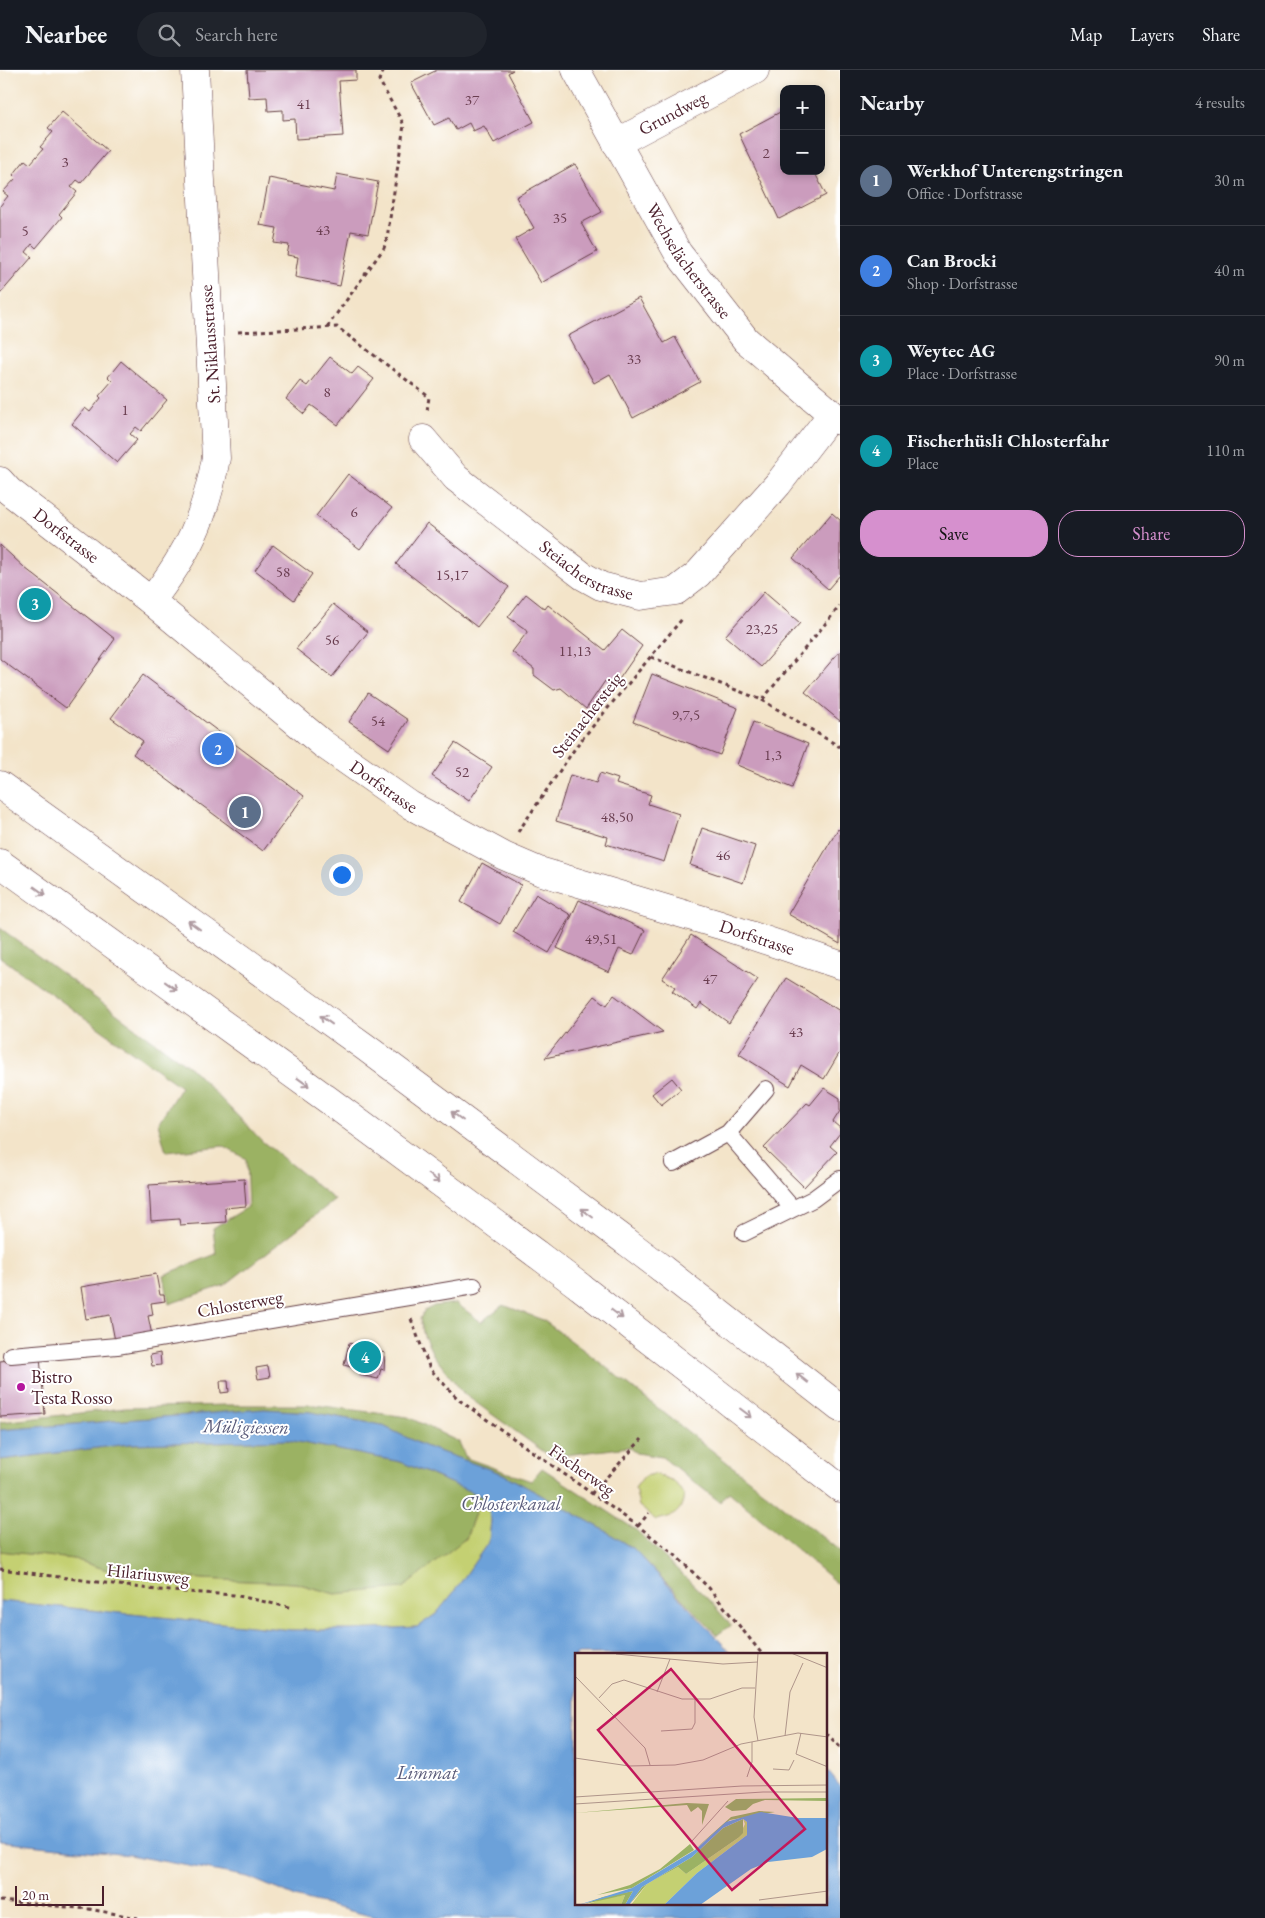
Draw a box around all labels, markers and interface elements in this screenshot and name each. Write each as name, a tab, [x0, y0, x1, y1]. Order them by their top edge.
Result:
search box	[137, 12, 487, 57]
text: Nearbee	[25, 19, 107, 50]
icon: search	[155, 21, 183, 49]
text: Search here	[195, 22, 278, 47]
text: Map	[1070, 23, 1102, 46]
text: Layers	[1130, 23, 1174, 46]
text: Share	[1202, 23, 1240, 46]
street label: Grundweg	[634, 85, 711, 140]
map controls	[780, 85, 825, 175]
button: +	[780, 85, 825, 130]
text: Nearby	[860, 89, 924, 116]
house number: 37	[465, 90, 480, 109]
text: 4 results	[1195, 92, 1245, 113]
house number: 41	[297, 94, 311, 113]
button: −	[780, 130, 825, 175]
house number: 2	[762, 143, 770, 162]
house number: 3	[61, 152, 69, 171]
text: Werkhof Unterengstringen	[907, 158, 1123, 183]
text: 1	[872, 170, 880, 191]
text: 30 m	[1214, 170, 1245, 191]
text: Office · Dorfstrasse	[907, 183, 1023, 204]
street label: Wechselächerstrasse	[641, 199, 737, 323]
house number: 35	[553, 208, 567, 227]
house number: 43	[316, 220, 330, 239]
house number: 5	[21, 221, 29, 240]
text: Can Brocki	[907, 248, 997, 273]
text: 2	[872, 260, 880, 281]
text: 40 m	[1214, 260, 1245, 281]
text: Shop · Dorfstrasse	[907, 273, 1017, 294]
street label: St. Niklausstrasse	[194, 284, 225, 404]
text: Weytec AG	[907, 338, 995, 363]
house number: 33	[627, 349, 641, 368]
text: 3	[872, 350, 880, 371]
text: 90 m	[1214, 350, 1245, 371]
text: Place · Dorfstrasse	[907, 363, 1017, 384]
house number: 8	[323, 382, 331, 401]
house number: 1	[121, 400, 129, 419]
text: Fischerhüsli Chlosterfahr	[907, 428, 1109, 453]
text: 4	[872, 440, 880, 461]
text: 110 m	[1206, 440, 1245, 461]
text: Place	[907, 453, 939, 474]
street label: Dorfstrasse	[29, 502, 104, 568]
house number: 6	[350, 502, 358, 521]
button: Save	[860, 510, 1048, 557]
button: Share	[1058, 510, 1245, 557]
street label: Steiacherstrasse	[535, 535, 636, 605]
house number: 58	[276, 562, 290, 581]
house number: 15,17	[436, 565, 469, 584]
pin: 3	[19, 585, 51, 623]
house number: 23,25	[746, 619, 778, 638]
house number: 56	[325, 630, 339, 649]
house number: 11,13	[559, 641, 591, 660]
street label: Steinachersteig	[546, 667, 627, 762]
house number: 9,7,5	[672, 705, 700, 724]
house number: 54	[371, 711, 386, 730]
pin: 2	[202, 730, 234, 768]
house number: 1,3	[764, 745, 782, 764]
street label: Dorfstrasse	[346, 755, 422, 818]
house number: 52	[455, 762, 470, 781]
pin: 1	[229, 793, 261, 831]
house number: 48,50	[601, 807, 633, 826]
house number: 46	[716, 845, 730, 864]
your location	[329, 862, 355, 888]
one-way arrow	[32, 886, 46, 896]
street label: Dorfstrasse	[717, 914, 798, 960]
one-way arrow	[188, 919, 201, 930]
house number: 49,51	[585, 929, 617, 948]
house number: 47	[703, 969, 718, 988]
one-way arrow	[164, 981, 177, 992]
one-way arrow	[320, 1014, 333, 1025]
house number: 43	[789, 1022, 803, 1041]
one-way arrow	[296, 1077, 310, 1087]
one-way arrow	[450, 1111, 464, 1121]
one-way arrow	[427, 1173, 441, 1183]
one-way arrow	[580, 1208, 594, 1218]
street label: Chlosterweg	[195, 1285, 285, 1322]
one-way arrow	[610, 1309, 623, 1320]
pin: 4	[349, 1338, 381, 1376]
place label: Bistro Testa Rosso	[31, 1365, 113, 1409]
one-way arrow	[795, 1373, 808, 1384]
marker: Bistro Testa Rosso	[15, 1381, 27, 1393]
one-way arrow	[739, 1408, 753, 1418]
water label: Müligiessen	[202, 1413, 289, 1440]
street label: Fischerweg	[545, 1438, 620, 1501]
water label: Chlosterkanal	[461, 1491, 562, 1516]
street label: Hilariusweg	[106, 1558, 191, 1589]
inset map	[575, 1653, 828, 1906]
water label: Limmat	[396, 1760, 459, 1785]
scale bar	[15, 1883, 104, 1906]
text: 20 m	[22, 1886, 49, 1904]

